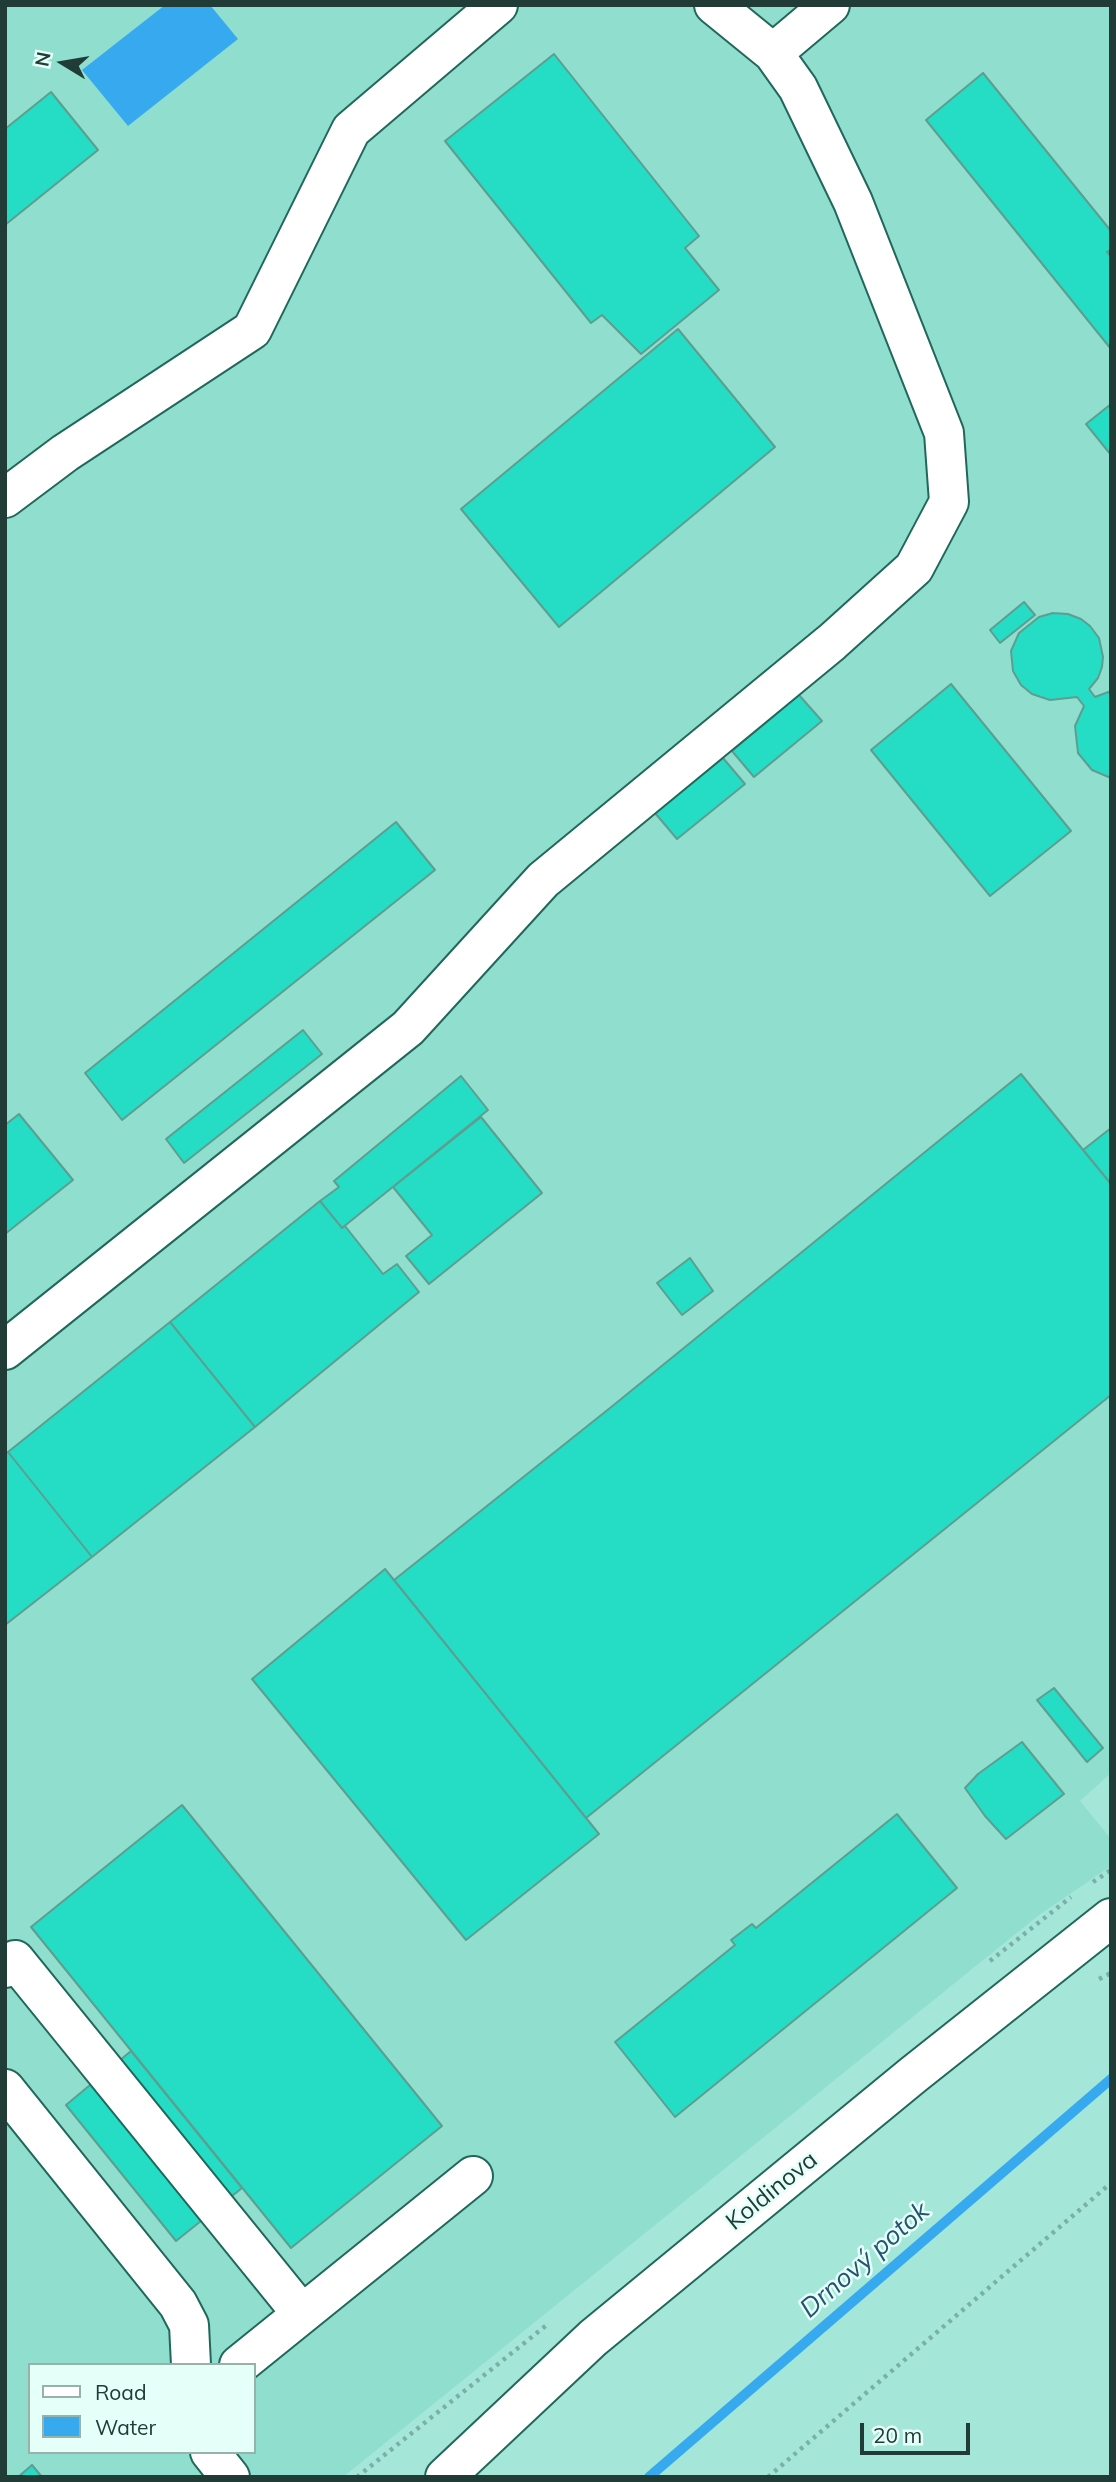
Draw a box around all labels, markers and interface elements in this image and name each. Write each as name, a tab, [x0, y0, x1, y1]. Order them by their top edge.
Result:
north arrow	[28, 28, 98, 98]
text: N	[29, 50, 56, 68]
street label: Koldinova	[721, 2146, 823, 2236]
water label: Drnový potok	[794, 2195, 936, 2325]
legend	[28, 2363, 256, 2454]
text: Road	[95, 2379, 146, 2405]
scale bar	[864, 2408, 974, 2452]
text: Water	[95, 2414, 156, 2440]
text: 20 m	[873, 2422, 922, 2448]

